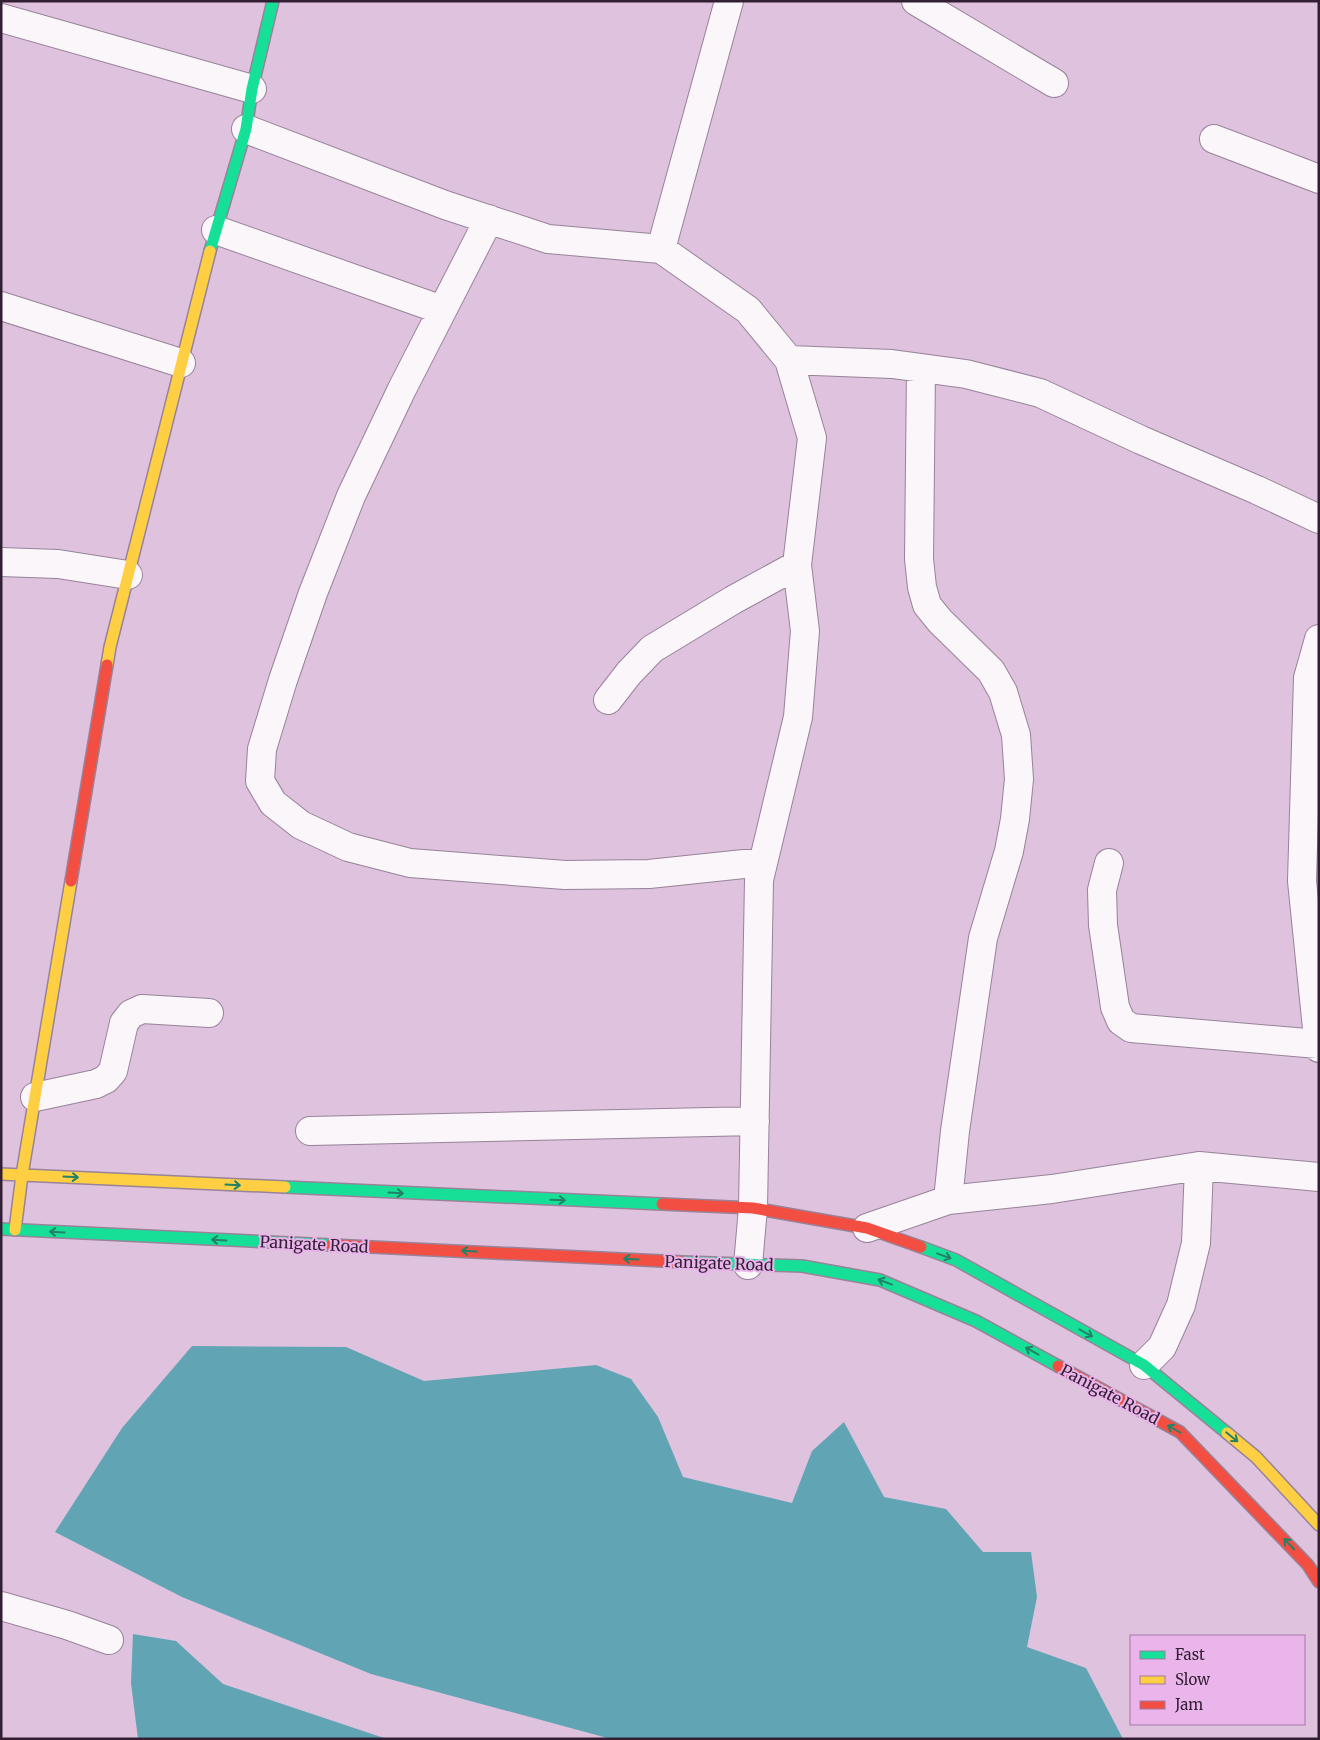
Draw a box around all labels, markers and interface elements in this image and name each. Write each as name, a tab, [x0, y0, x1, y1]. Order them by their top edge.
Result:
one-way arrow	[63, 1173, 79, 1182]
one-way arrow	[225, 1181, 241, 1190]
one-way arrow	[387, 1188, 403, 1198]
one-way arrow	[550, 1195, 566, 1205]
one-way arrow	[49, 1227, 65, 1237]
street label: Panigate Road	[259, 1231, 369, 1257]
one-way arrow	[211, 1235, 227, 1244]
one-way arrow	[461, 1247, 477, 1256]
street label: Panigate Road	[664, 1251, 774, 1275]
one-way arrow	[935, 1252, 951, 1261]
one-way arrow	[623, 1255, 639, 1264]
one-way arrow	[878, 1277, 893, 1287]
one-way arrow	[1079, 1328, 1093, 1338]
one-way arrow	[1025, 1346, 1039, 1356]
street label: Panigate Road	[1057, 1360, 1163, 1429]
one-way arrow	[1167, 1424, 1182, 1434]
one-way arrow	[1225, 1432, 1238, 1443]
one-way arrow	[1283, 1538, 1295, 1550]
legend	[1130, 1635, 1305, 1725]
text: Fast	[1175, 1645, 1205, 1664]
text: Slow	[1175, 1670, 1210, 1689]
text: Jam	[1174, 1695, 1203, 1714]

